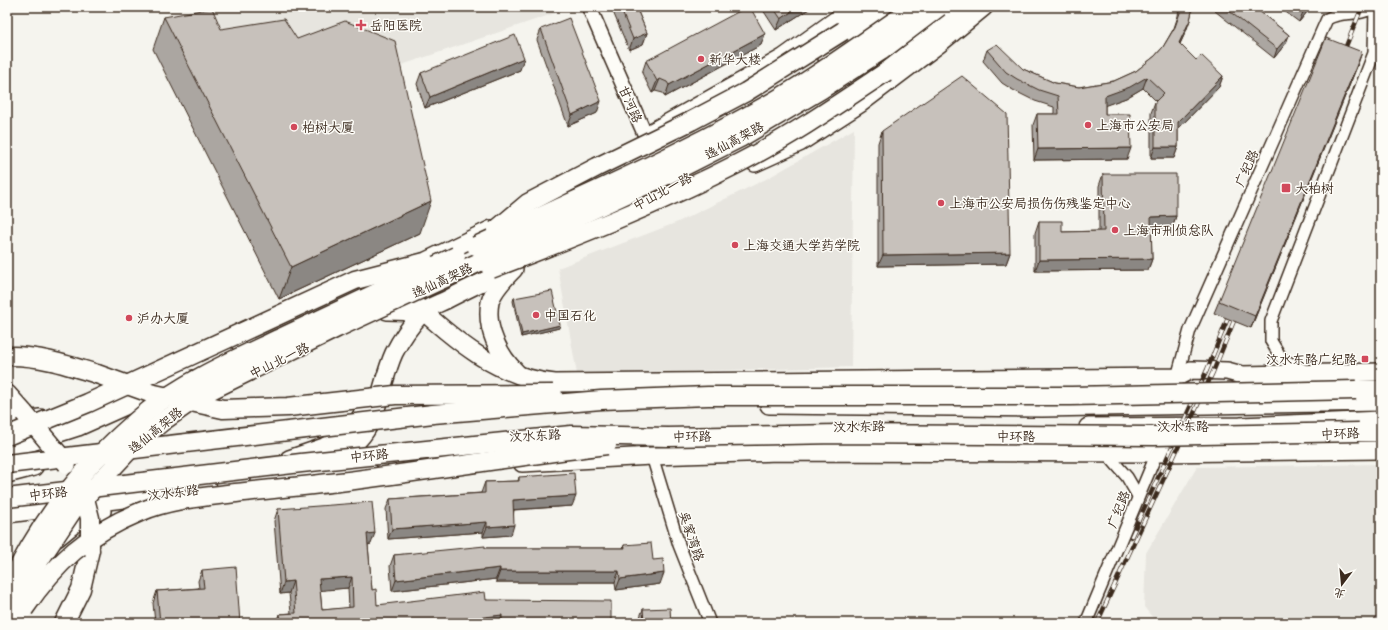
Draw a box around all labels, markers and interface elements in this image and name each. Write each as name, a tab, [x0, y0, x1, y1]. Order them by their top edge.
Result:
place label: 岳阳医院	[370, 17, 422, 36]
marker: 岳阳医院	[355, 19, 367, 31]
place label: 新华大楼	[709, 51, 761, 70]
marker: 新华大楼	[696, 54, 706, 64]
street label: 甘河路	[613, 83, 646, 126]
place label: 上海市公安局	[1096, 117, 1174, 136]
street label: 逸仙高架路	[702, 118, 768, 165]
place label: 柏树大厦	[302, 119, 354, 138]
marker: 上海市公安局	[1083, 120, 1093, 130]
marker: 柏树大厦	[289, 122, 299, 132]
street label: 广纪路	[1231, 147, 1264, 190]
street label: 中山北一路	[630, 169, 696, 216]
place label: 大柏树	[1295, 180, 1334, 199]
marker: 大柏树	[1280, 182, 1292, 194]
place label: 上海市公安局损伤伤残鉴定中心	[949, 195, 1131, 214]
marker: 上海市公安局损伤伤残鉴定中心	[936, 198, 946, 208]
place label: 上海市刑侦总队	[1123, 222, 1214, 241]
marker: 上海市刑侦总队	[1110, 225, 1120, 235]
place label: 上海交通大学药学院	[743, 237, 860, 256]
marker: 上海交通大学药学院	[730, 240, 740, 250]
street label: 逸仙高架路	[409, 259, 476, 304]
place label: 中国石化	[544, 307, 596, 326]
place label: 沪办大厦	[137, 310, 189, 329]
marker: 中国石化	[531, 310, 541, 320]
marker: 沪办大厦	[124, 313, 134, 323]
street label: 中山北一路	[246, 339, 313, 384]
place label: 汶水东路广纪路	[1266, 351, 1357, 370]
marker: 汶水东路广纪路	[1360, 354, 1370, 364]
street label: 逸仙高架路	[125, 403, 187, 459]
street label: 汶水东路	[833, 418, 885, 437]
street label: 汶水东路	[1157, 418, 1209, 437]
street label: 中环路	[1320, 424, 1360, 445]
street label: 汶水东路	[509, 426, 562, 447]
street label: 中环路	[672, 428, 712, 447]
street label: 中环路	[996, 428, 1036, 447]
street label: 中环路	[349, 445, 390, 468]
street label: 汶水东路	[146, 481, 200, 506]
street label: 中环路	[28, 483, 69, 506]
street label: 广纪路	[1103, 488, 1136, 531]
street label: 吴家湾路	[673, 509, 708, 564]
north arrow	[1322, 564, 1362, 604]
text: 北	[1332, 583, 1347, 602]

